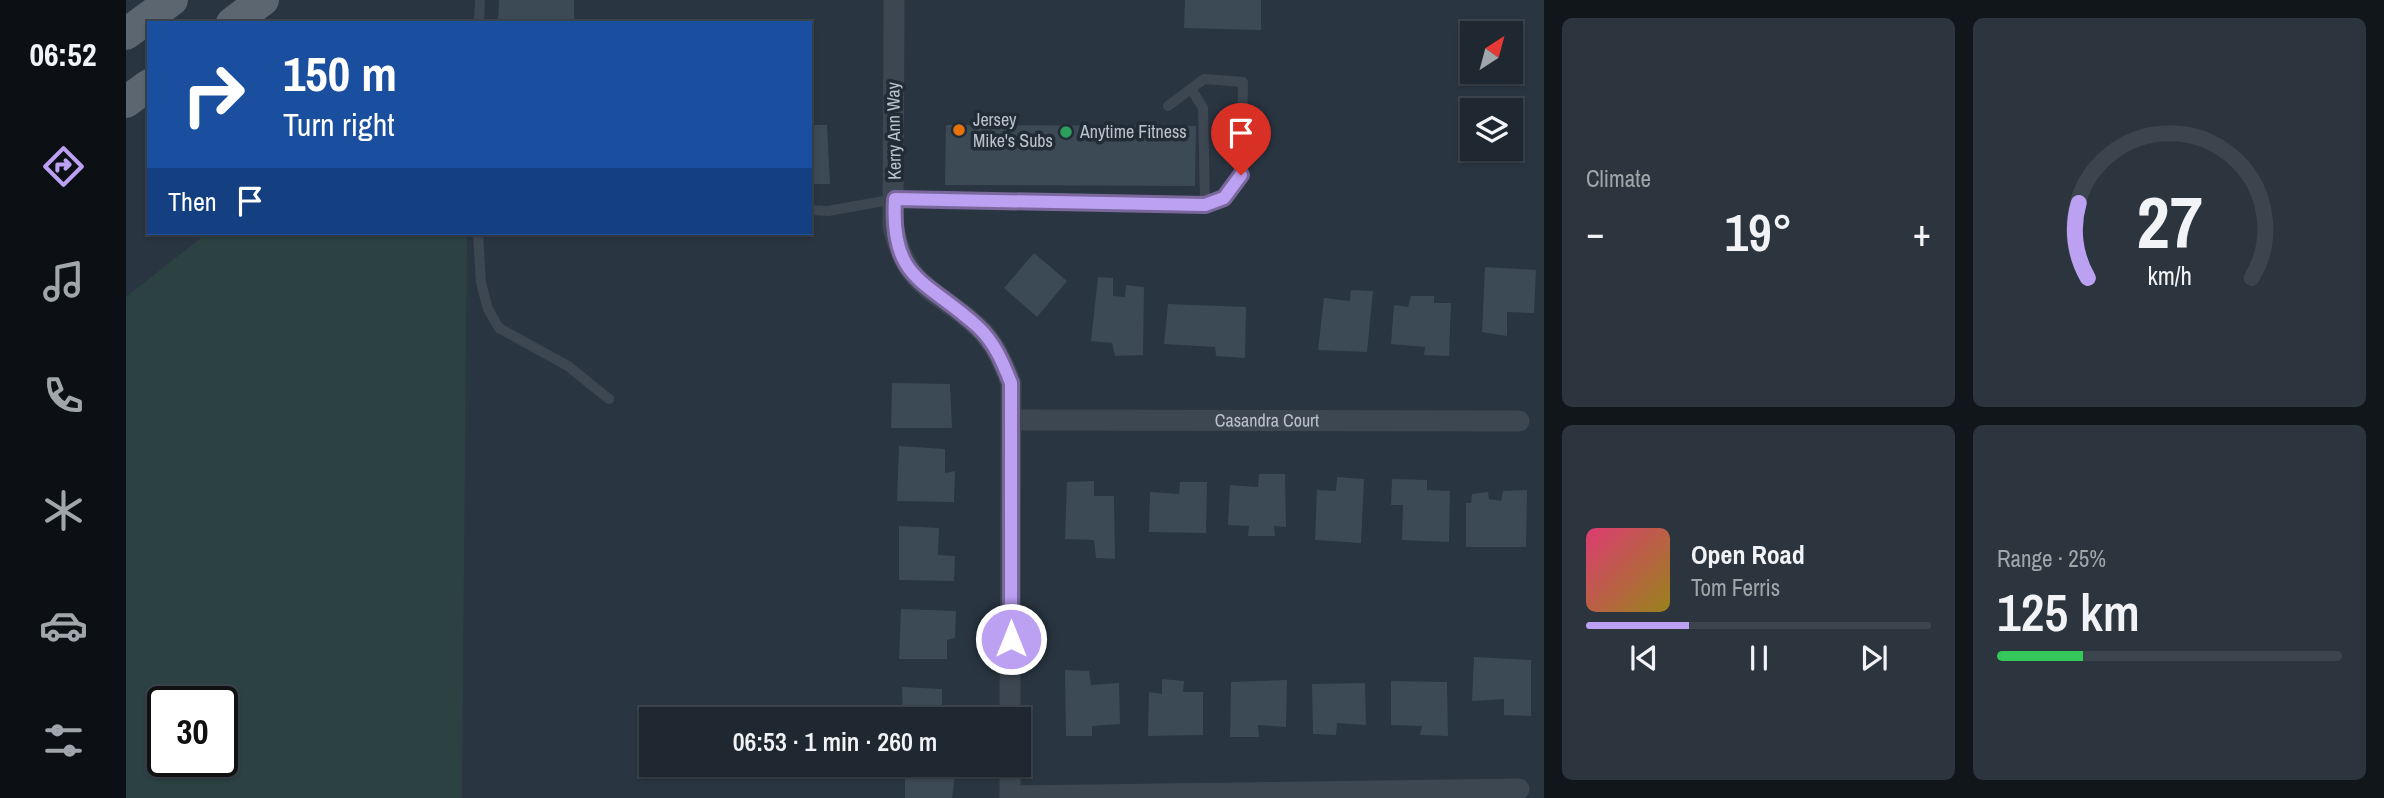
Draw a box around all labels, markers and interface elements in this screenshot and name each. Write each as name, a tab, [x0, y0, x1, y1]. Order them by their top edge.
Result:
north arrow	[1460, 21, 1522, 84]
map controls	[1460, 21, 1523, 161]
text: 06:52	[29, 33, 97, 76]
text: 150 m	[283, 40, 397, 106]
icon: right	[168, 49, 259, 140]
street label: Kerry Ann Way	[880, 81, 907, 180]
button: layers	[1460, 98, 1523, 161]
text: Turn right	[283, 103, 395, 146]
pin	[1211, 103, 1271, 175]
place label: Jersey Mike's Subs	[973, 107, 1053, 153]
icon: arrive	[1222, 114, 1260, 152]
place label: Anytime Fitness	[1079, 119, 1187, 144]
marker: Jersey Mike's Subs	[951, 122, 967, 138]
marker: Anytime Fitness	[1058, 124, 1074, 140]
icon: directions	[39, 142, 88, 191]
text: Climate	[1586, 163, 1651, 194]
text: 27	[2136, 174, 2203, 272]
icon: arrive	[231, 182, 269, 220]
text: Then	[168, 184, 217, 219]
text: 19°	[1724, 197, 1793, 267]
text: −	[1586, 207, 1604, 258]
text: +	[1913, 207, 1931, 258]
icon: music	[39, 257, 88, 306]
text: km/h	[2147, 259, 2192, 293]
icon: phone	[39, 371, 88, 420]
street label: Casandra Court	[1215, 407, 1319, 433]
icon: climate	[39, 486, 88, 535]
text: Open Road	[1691, 537, 1805, 572]
text: Range · 25%	[1997, 543, 2106, 574]
text: Tom Ferris	[1691, 572, 1780, 603]
text: 125 km	[1997, 577, 2140, 647]
icon: car	[39, 601, 88, 650]
position arrow	[974, 602, 1048, 676]
icon: previous	[1625, 639, 1663, 677]
icon: pause	[1740, 639, 1778, 677]
icon: next	[1855, 639, 1893, 677]
speed limit sign: 30	[147, 686, 238, 777]
icon: filters	[39, 716, 88, 765]
text: 06:53 · 1 min · 260 m	[733, 724, 937, 759]

